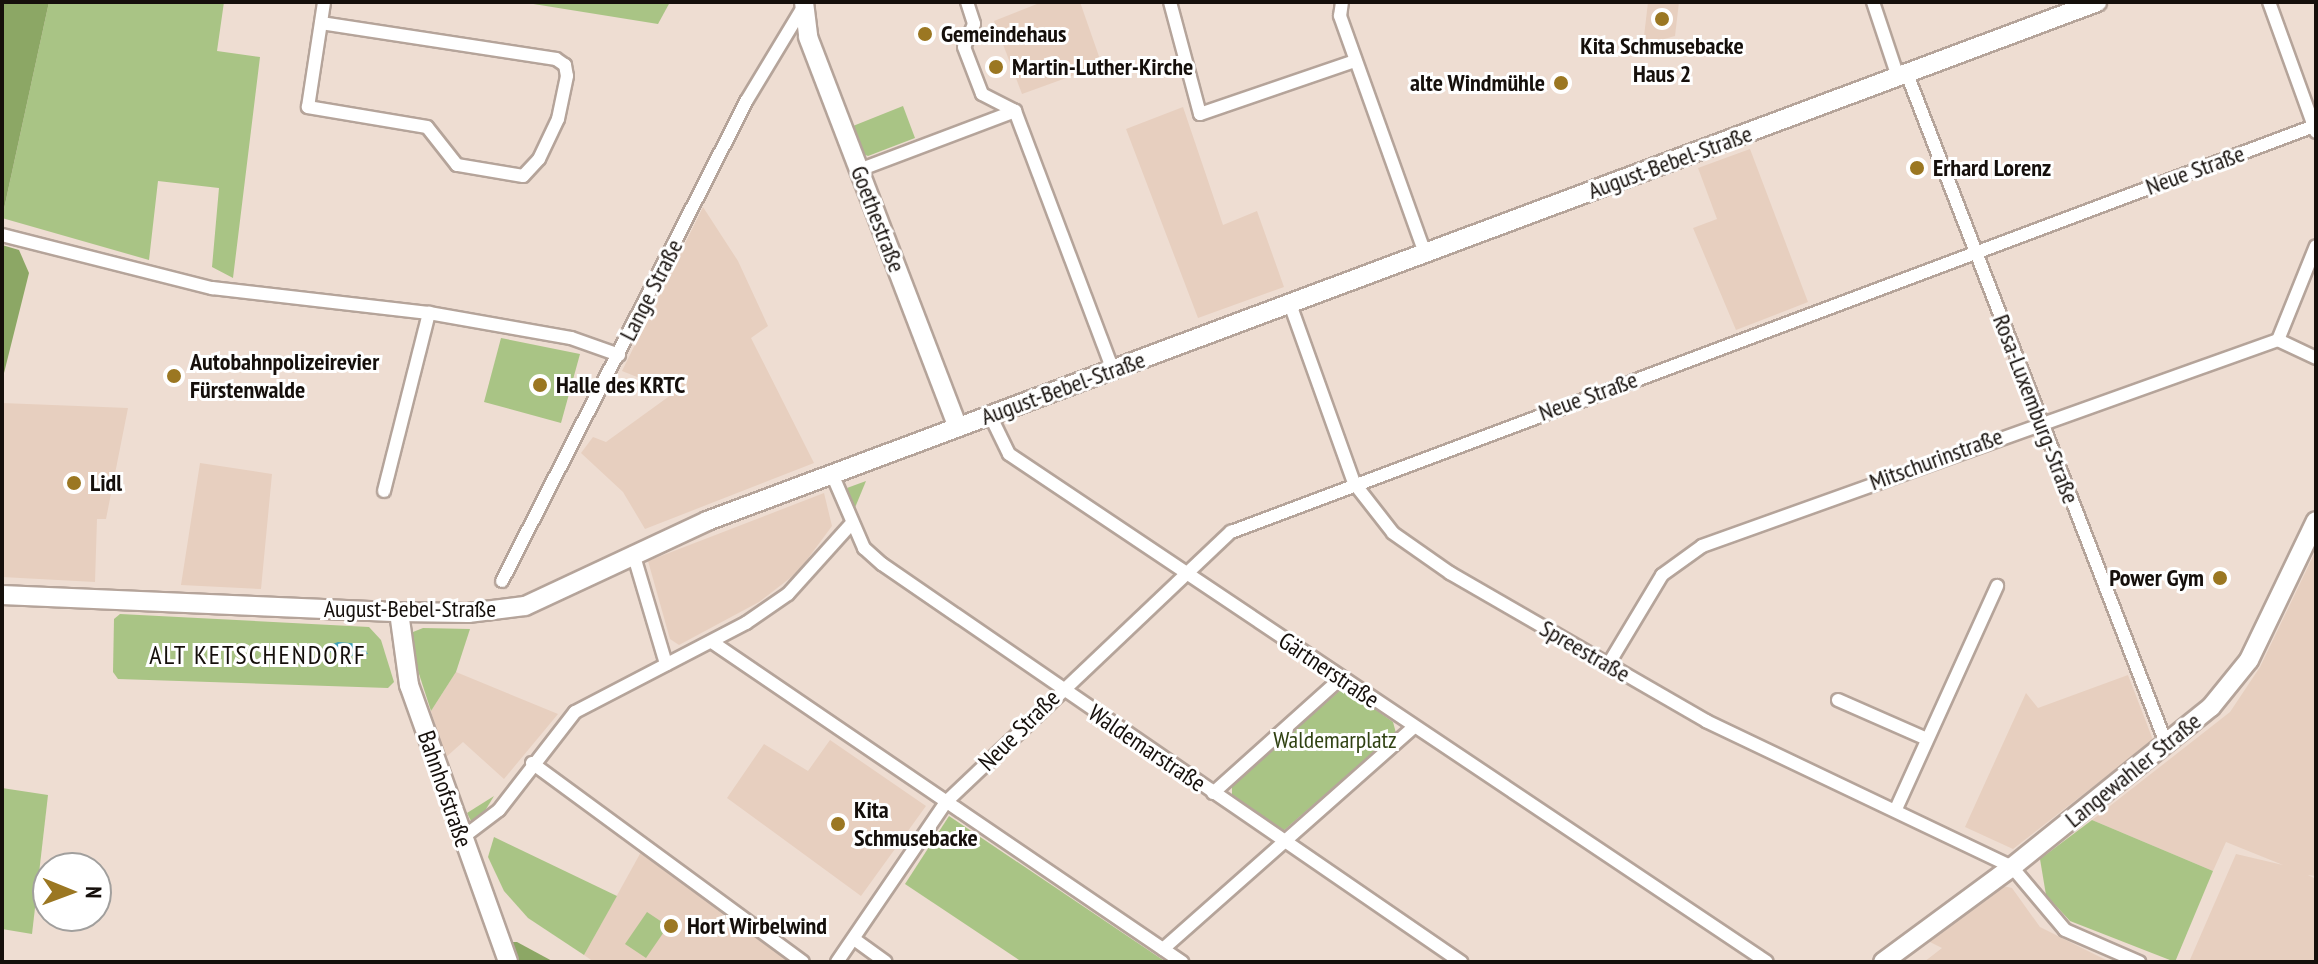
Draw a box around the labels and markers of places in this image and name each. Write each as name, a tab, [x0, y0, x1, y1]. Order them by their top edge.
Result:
marker: Kita Schmusebacke Haus 2	[1653, 10, 1671, 28]
place label: Gemeindehaus	[941, 20, 1066, 48]
marker: Gemeindehaus	[916, 25, 934, 43]
place label: Kita Schmusebacke Haus 2	[1580, 32, 1744, 88]
place label: Martin-Luther-Kirche	[1012, 53, 1193, 81]
marker: Martin-Luther-Kirche	[987, 58, 1005, 76]
place label: alte Windmühle	[1410, 69, 1545, 97]
marker: alte Windmühle	[1552, 74, 1570, 92]
place label: Erhard Lorenz	[1933, 154, 2051, 182]
marker: Erhard Lorenz	[1908, 159, 1926, 177]
place label: Autobahnpolizeirevier Fürstenwalde	[190, 348, 379, 404]
marker: Autobahnpolizeirevier Fürstenwalde	[165, 367, 183, 385]
place label: Halle des KRTC	[556, 371, 685, 399]
marker: Halle des KRTC	[531, 376, 549, 394]
place label: Lidl	[90, 469, 122, 497]
marker: Lidl	[65, 474, 83, 492]
place label: Power Gym	[2109, 564, 2204, 592]
marker: Power Gym	[2211, 569, 2229, 587]
place label: Kita Schmusebacke	[854, 796, 978, 852]
marker: Kita Schmusebacke	[829, 815, 847, 833]
place label: Hort Wirbelwind	[687, 912, 828, 940]
marker: Hort Wirbelwind	[662, 917, 680, 935]

